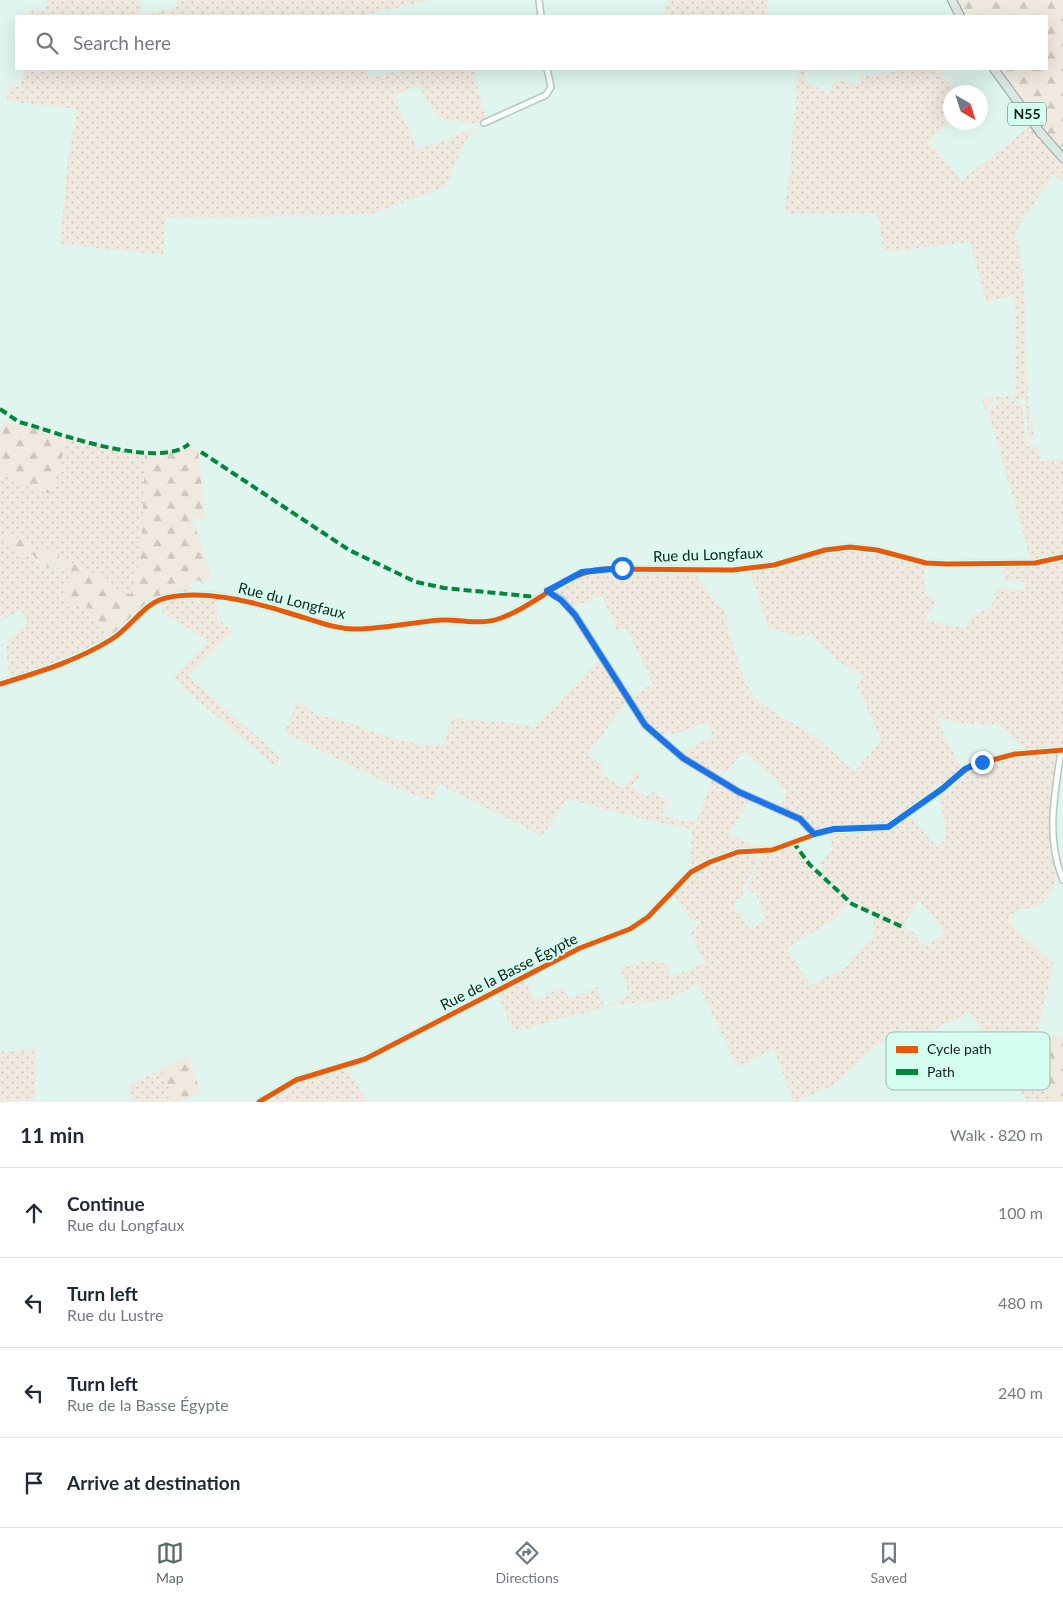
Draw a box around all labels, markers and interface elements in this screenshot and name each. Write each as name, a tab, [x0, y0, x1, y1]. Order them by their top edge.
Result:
search box	[15, 15, 1048, 70]
icon: search	[33, 29, 61, 57]
text: Search here	[73, 31, 171, 54]
north arrow	[943, 85, 988, 130]
road number: N55	[1008, 102, 1046, 126]
street label: Rue du Longfaux	[653, 543, 764, 565]
route start	[611, 557, 634, 580]
street label: Rue du Longfaux	[237, 578, 348, 622]
route end	[971, 751, 994, 774]
street label: Rue de la Basse Égypte	[437, 929, 580, 1014]
legend	[886, 1032, 1050, 1090]
text: Cycle path	[927, 1040, 992, 1057]
text: Path	[927, 1063, 955, 1080]
text: 11 min	[20, 1122, 84, 1147]
text: Walk · 820 m	[950, 1125, 1043, 1144]
text: Continue	[67, 1192, 145, 1215]
icon: ahead	[20, 1199, 48, 1227]
text: 100 m	[998, 1203, 1043, 1222]
text: Rue du Longfaux	[67, 1215, 185, 1234]
text: Turn left	[67, 1282, 138, 1305]
icon: left	[20, 1289, 48, 1317]
text: 480 m	[998, 1293, 1043, 1312]
text: Rue du Lustre	[67, 1305, 163, 1324]
text: Turn left	[67, 1372, 138, 1395]
icon: left	[20, 1379, 48, 1407]
text: 240 m	[998, 1383, 1043, 1402]
text: Rue de la Basse Égypte	[67, 1395, 229, 1414]
icon: arrive	[20, 1469, 48, 1497]
text: Arrive at destination	[67, 1471, 240, 1494]
tab: Map	[156, 1539, 184, 1586]
tab: Directions	[496, 1539, 559, 1586]
tab: Saved	[871, 1539, 907, 1586]

